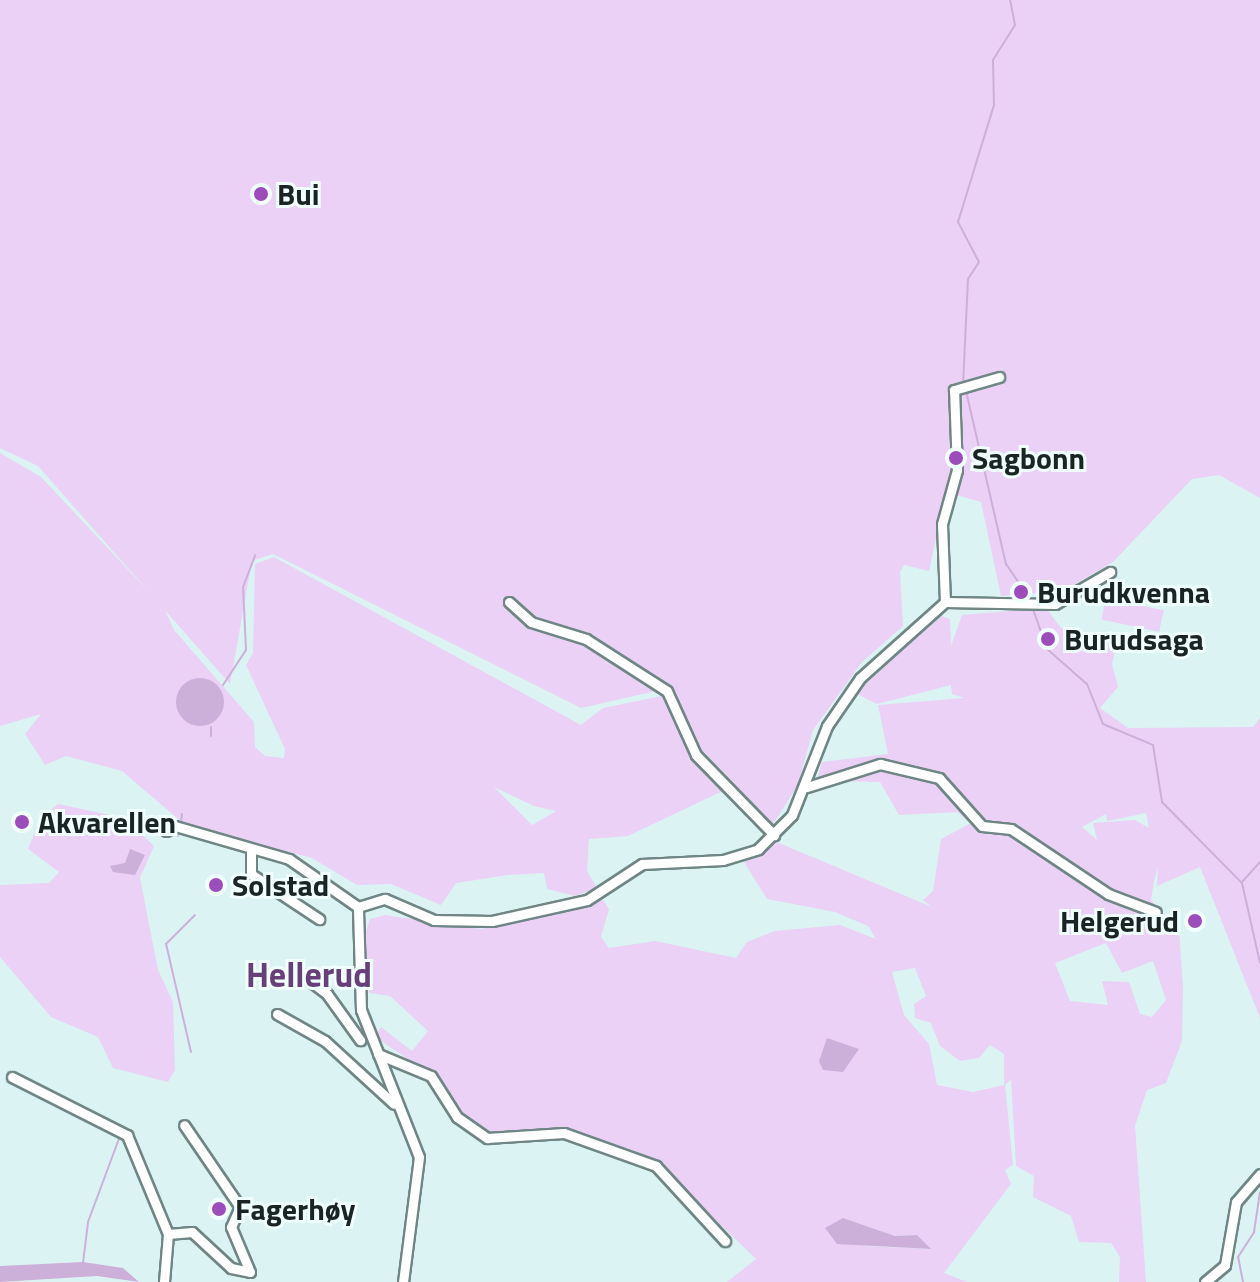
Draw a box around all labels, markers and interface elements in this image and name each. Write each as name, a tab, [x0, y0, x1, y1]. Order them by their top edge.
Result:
place label: Bui	[277, 176, 320, 212]
marker: Bui	[252, 185, 270, 203]
place label: Sagbonn	[972, 440, 1085, 476]
marker: Sagbonn	[947, 449, 965, 467]
place label: Burudkvenna	[1037, 574, 1210, 610]
marker: Burudkvenna	[1012, 583, 1030, 601]
place label: Burudsaga	[1064, 621, 1204, 657]
marker: Burudsaga	[1039, 630, 1057, 648]
place label: Akvarellen	[38, 804, 176, 840]
marker: Akvarellen	[13, 813, 31, 831]
place label: Solstad	[232, 867, 329, 903]
marker: Solstad	[207, 876, 225, 894]
place label: Helgerud	[1060, 903, 1179, 939]
marker: Helgerud	[1186, 912, 1204, 930]
district label: Hellerud	[246, 955, 372, 995]
place label: Fagerhøy	[235, 1191, 356, 1227]
marker: Fagerhøy	[210, 1200, 228, 1218]

